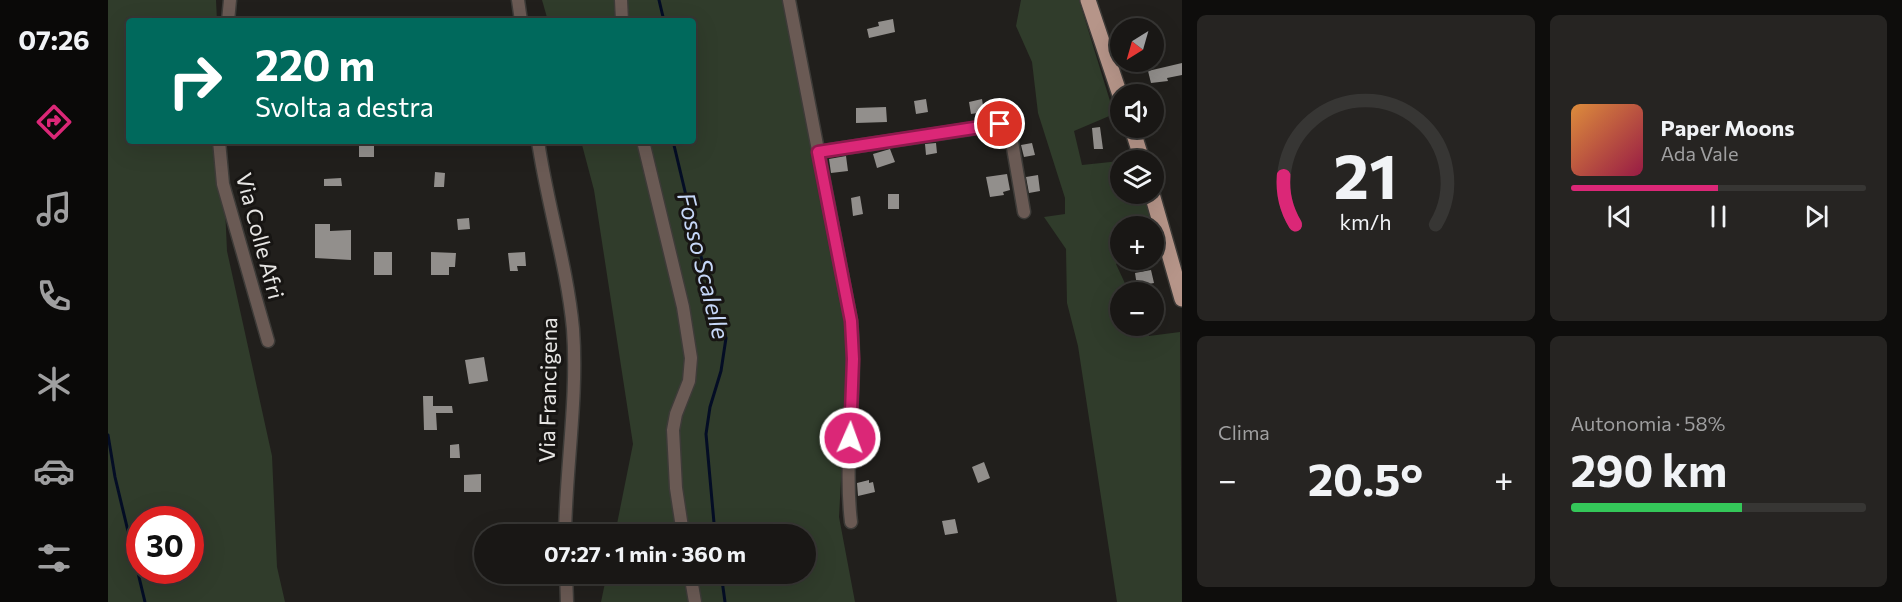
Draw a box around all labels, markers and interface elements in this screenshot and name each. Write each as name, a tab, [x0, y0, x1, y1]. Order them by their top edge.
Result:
north arrow	[1110, 18, 1164, 72]
map controls	[1110, 18, 1164, 336]
text: 07:26	[18, 23, 90, 56]
text: 220 m	[255, 38, 375, 90]
icon: right	[156, 42, 234, 120]
button: sound	[1110, 84, 1164, 138]
text: Svolta a destra	[255, 90, 434, 123]
pin	[974, 98, 1025, 149]
icon: directions	[33, 101, 75, 143]
icon: arrive	[983, 107, 1016, 140]
text: Paper Moons	[1661, 114, 1795, 141]
text: 21	[1334, 136, 1398, 212]
text: Ada Vale	[1661, 141, 1738, 165]
button: layers	[1110, 150, 1164, 204]
street label: Via Colle Afri	[231, 170, 290, 302]
icon: music	[33, 188, 75, 230]
water label: Fosso Scalelle	[672, 189, 737, 342]
icon: previous	[1603, 200, 1636, 233]
icon: pause	[1702, 200, 1735, 233]
icon: next	[1800, 200, 1833, 233]
text: km/h	[1340, 209, 1392, 235]
button: +	[1110, 216, 1164, 270]
icon: phone	[33, 275, 75, 317]
button: −	[1110, 282, 1164, 336]
street label: Via Francigena	[533, 317, 562, 463]
icon: climate	[33, 363, 75, 405]
position arrow	[818, 406, 882, 470]
text: Autonomia · 58%	[1571, 411, 1725, 435]
text: Clima	[1218, 420, 1270, 444]
text: 290 km	[1571, 441, 1727, 496]
icon: car	[33, 450, 75, 492]
text: 20.5°	[1308, 450, 1423, 505]
text: −	[1218, 458, 1237, 499]
text: +	[1494, 458, 1513, 499]
speed limit sign: 30	[126, 506, 204, 584]
icon: filters	[33, 537, 75, 579]
text: 07:27 · 1 min · 360 m	[544, 540, 746, 567]

